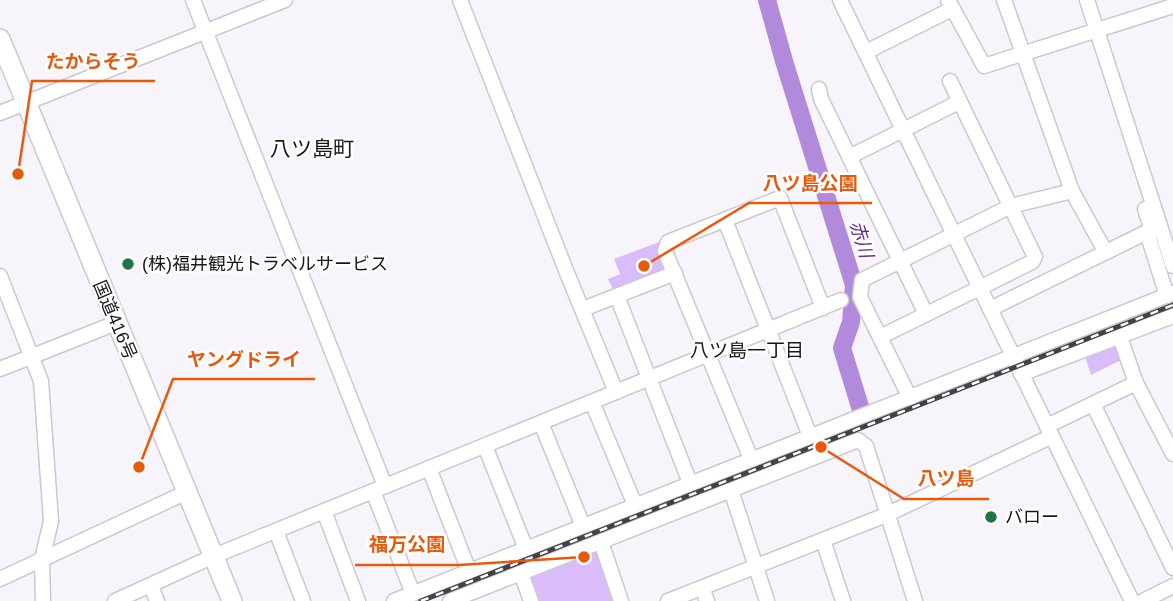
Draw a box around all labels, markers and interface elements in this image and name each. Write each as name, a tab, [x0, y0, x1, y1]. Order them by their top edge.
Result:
callout: たからそう	[32, 41, 155, 81]
text: たからそう	[45, 51, 141, 72]
district label: 八ツ島町	[270, 137, 354, 160]
callout: 八ツ島公園	[749, 163, 872, 203]
text: 八ツ島公園	[762, 173, 858, 194]
water label: 赤川	[846, 218, 878, 262]
place label: (株)福井観光トラベルサービス	[142, 254, 388, 274]
marker: (株)福井観光トラベルサービス	[120, 256, 136, 272]
street label: 国道416号	[89, 277, 141, 363]
callout: ヤングドライ	[173, 339, 315, 379]
district label: 八ツ島一丁目	[690, 340, 804, 361]
text: ヤングドライ	[187, 349, 301, 370]
callout: 八ツ島	[904, 459, 989, 499]
text: 八ツ島	[917, 468, 975, 489]
place label: バロー	[1005, 507, 1059, 527]
marker: バロー	[983, 509, 999, 525]
callout: 福万公園	[355, 525, 459, 565]
text: 福万公園	[369, 534, 445, 555]

